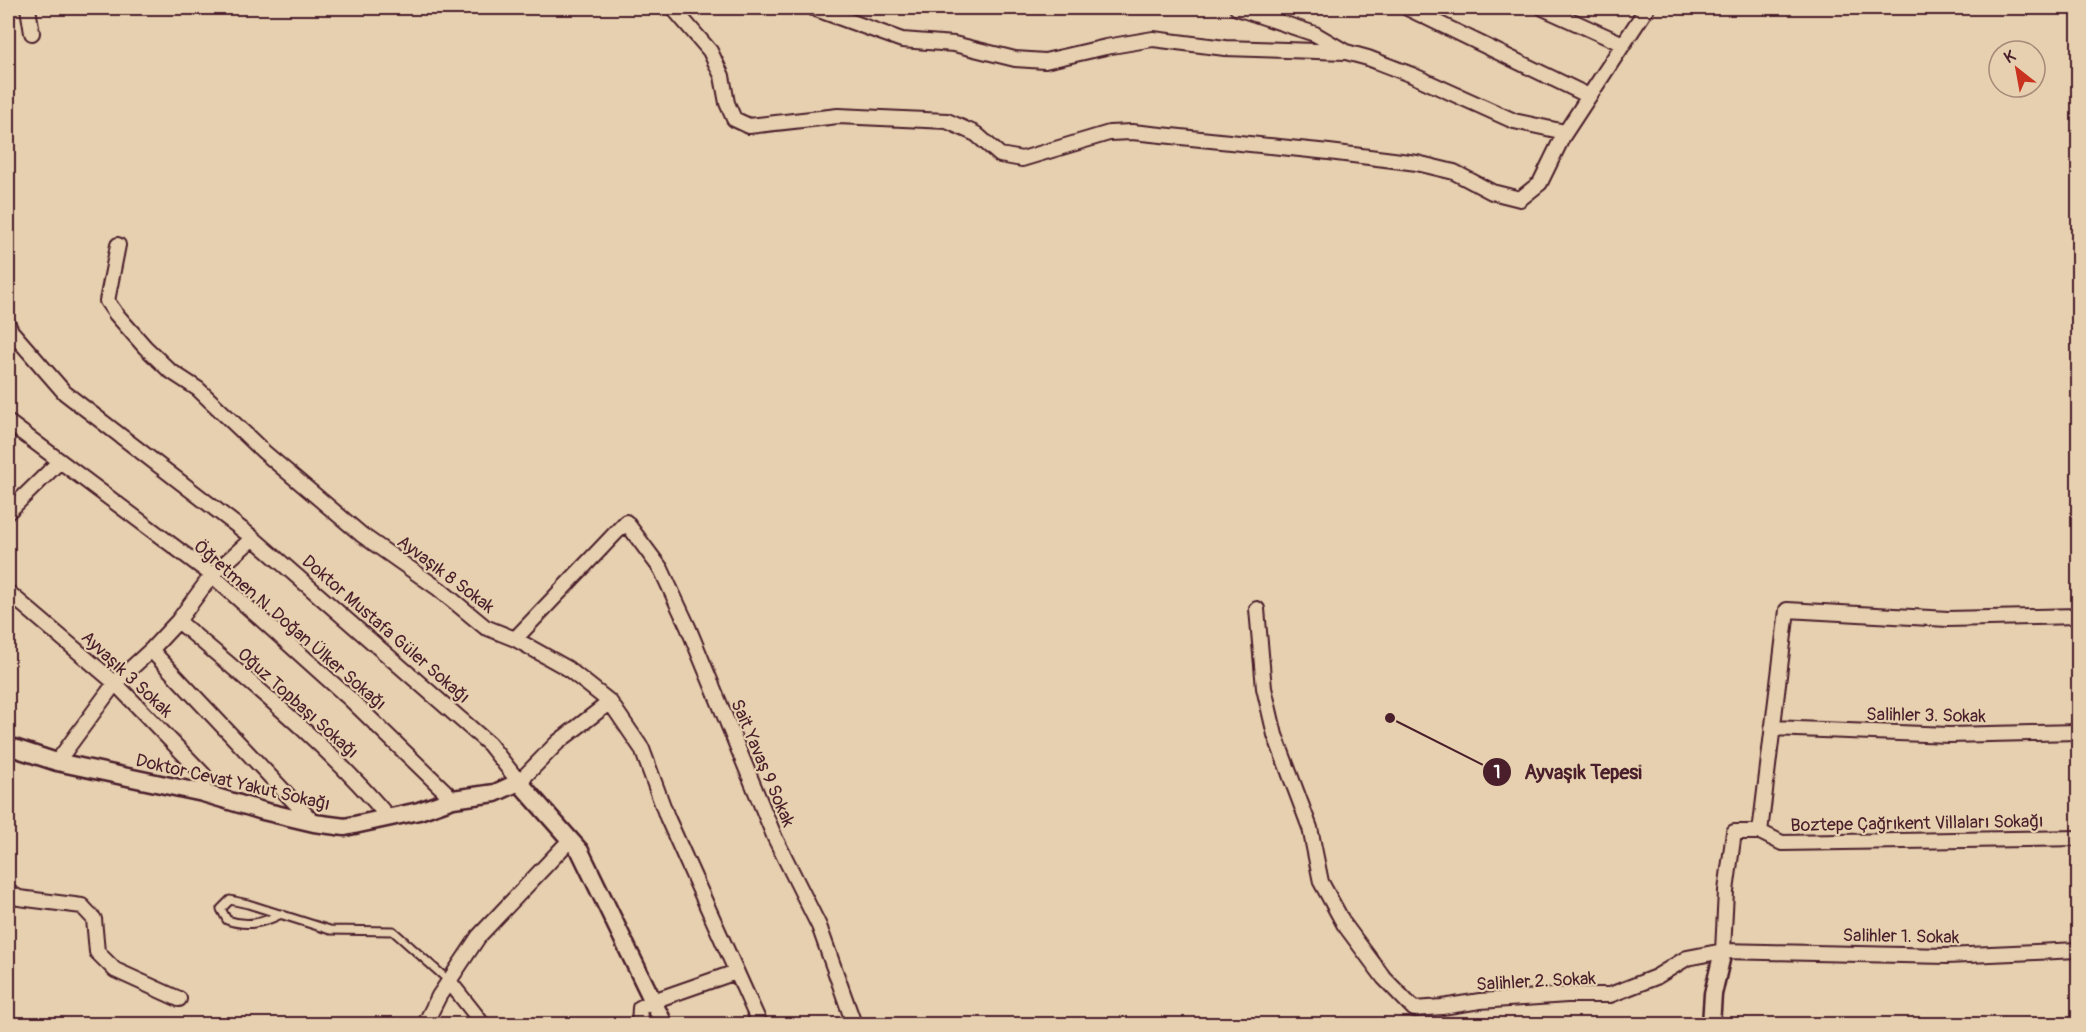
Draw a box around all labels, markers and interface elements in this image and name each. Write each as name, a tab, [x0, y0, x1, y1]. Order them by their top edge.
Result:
north arrow	[1987, 39, 2047, 99]
text: K	[2001, 46, 2019, 68]
street label: Ayvaşık 8 Sokak	[392, 530, 499, 619]
street label: Öğretmen N. Doğan Ülker Sokağı	[188, 535, 391, 715]
street label: Doktor Mustafa Güler Sokağı	[297, 550, 474, 709]
street label: Ayvaşık 3 Sokak	[76, 626, 178, 723]
street label: Oğuz Topbaşı Sokağı	[232, 643, 363, 764]
street label: Sait Yavaş 9 Sokak	[725, 696, 800, 831]
street label: Salihler 3. Sokak	[1866, 703, 1987, 728]
street label: Doktor Cevat Yakut Sokağı	[133, 749, 332, 816]
callout: Ayvaşık Tepesi	[1482, 753, 1654, 791]
text: Ayvaşık Tepesi	[1524, 760, 1642, 785]
text: 1	[1493, 761, 1501, 784]
street label: Boztepe Çağrıkent Villaları Sokağı	[1790, 810, 2044, 837]
street label: Salihler 1. Sokak	[1842, 924, 1960, 949]
street label: Salihler 2. Sokak	[1476, 967, 1597, 996]

